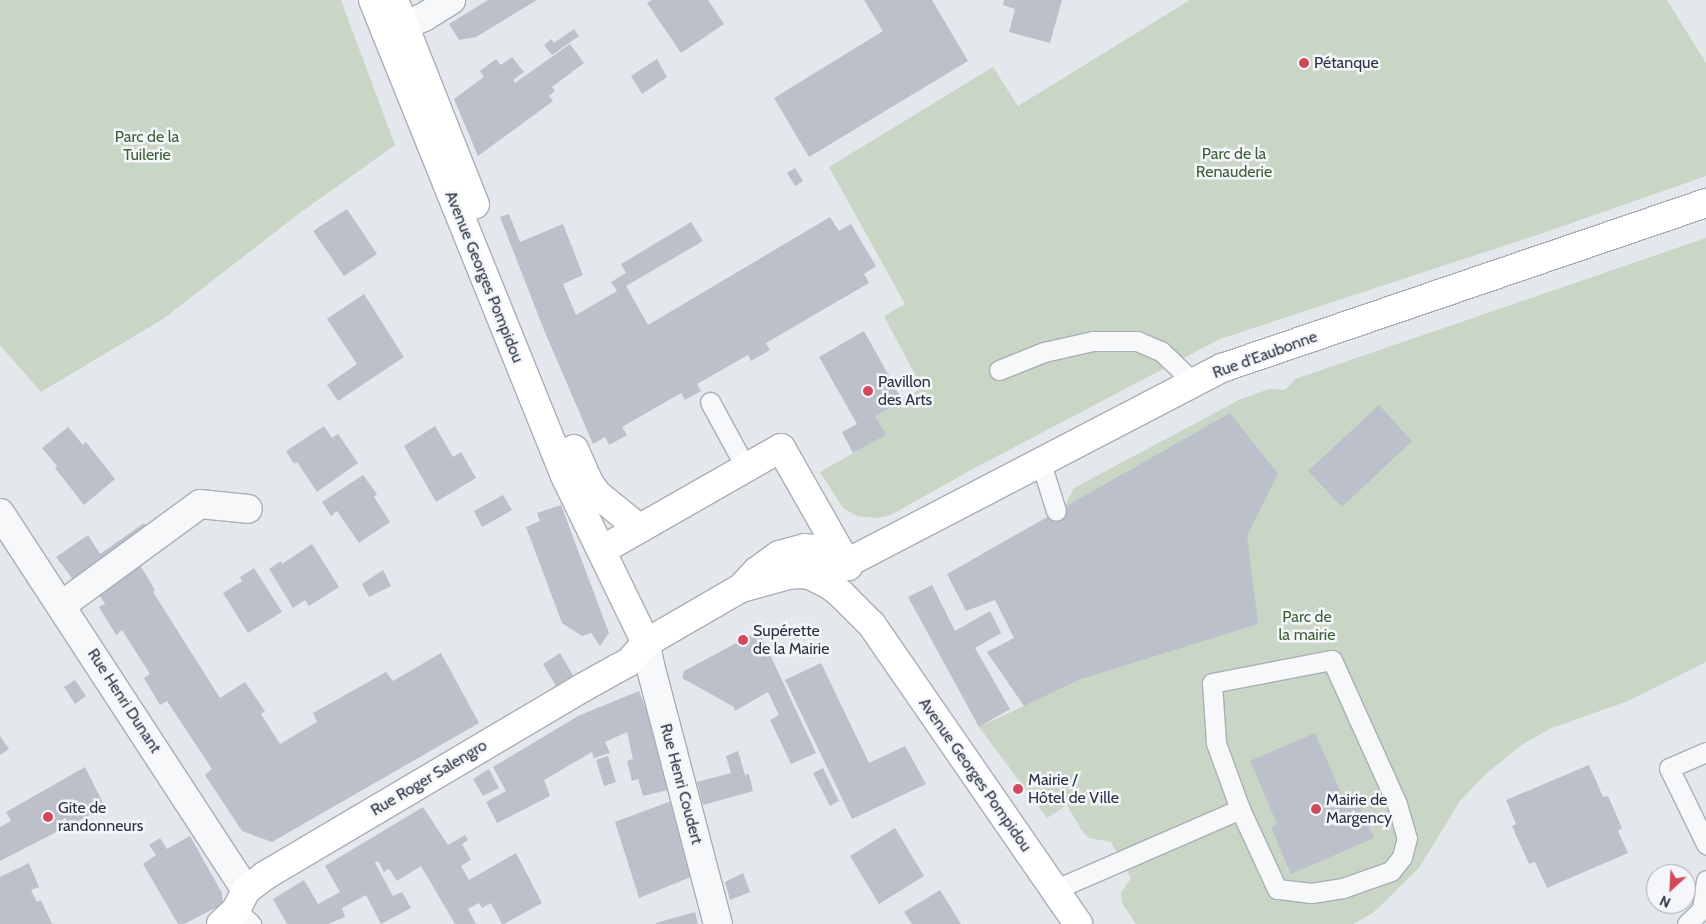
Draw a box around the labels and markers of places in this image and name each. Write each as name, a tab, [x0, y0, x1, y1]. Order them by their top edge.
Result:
place label: Pétanque	[1314, 53, 1379, 73]
marker: Pétanque	[1298, 57, 1310, 69]
place label: Pavillon des Arts	[878, 372, 932, 410]
marker: Pavillon des Arts	[862, 385, 874, 397]
place label: Supérette de la Mairie	[753, 621, 829, 659]
marker: Supérette de la Mairie	[737, 634, 749, 646]
place label: Mairie / Hôtel de Ville	[1028, 770, 1119, 808]
marker: Mairie / Hôtel de Ville	[1012, 783, 1024, 795]
place label: Mairie de Margency	[1326, 790, 1392, 828]
place label: Gite de randonneurs	[58, 798, 143, 836]
marker: Mairie de Margency	[1310, 803, 1322, 815]
marker: Gite de randonneurs	[42, 811, 54, 823]

